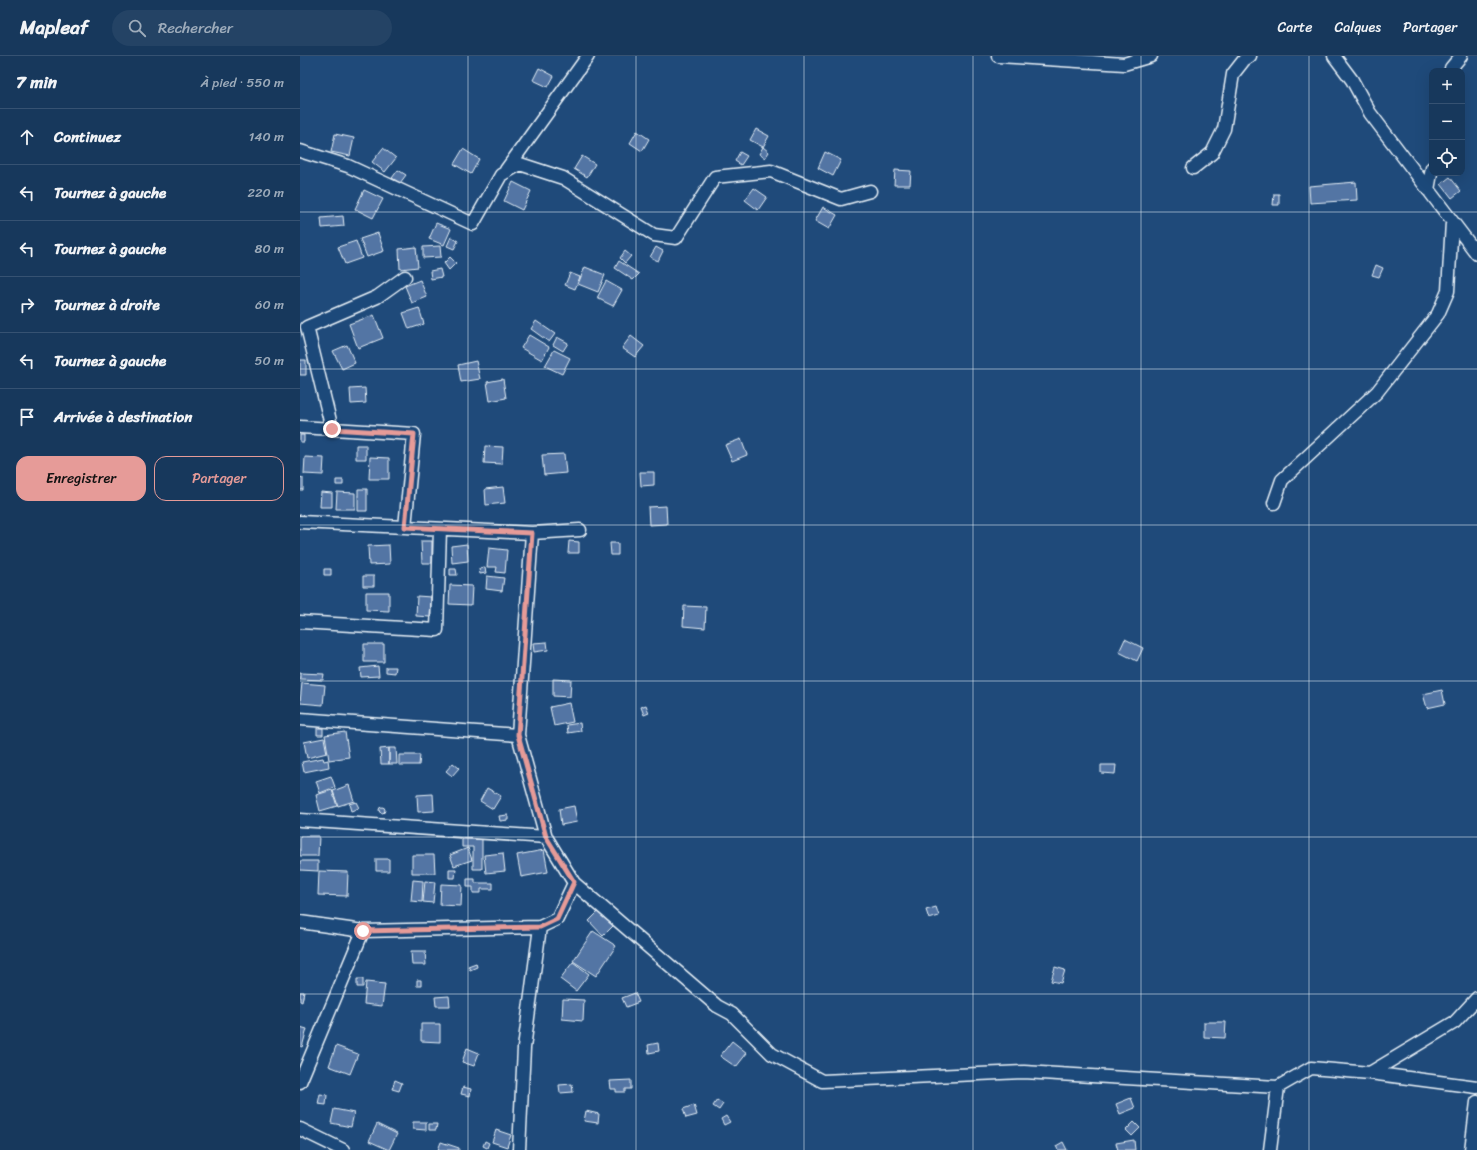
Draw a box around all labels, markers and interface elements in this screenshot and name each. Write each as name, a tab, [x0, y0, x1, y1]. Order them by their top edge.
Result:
search box	[112, 10, 392, 46]
text: Mapleaf	[20, 11, 88, 44]
text: Rechercher	[158, 15, 233, 41]
text: Carte	[1278, 15, 1312, 40]
text: Calques	[1334, 15, 1381, 40]
text: Partager	[1403, 15, 1457, 40]
icon: search	[126, 17, 148, 39]
text: 7 min	[16, 67, 57, 97]
map controls	[1429, 68, 1465, 176]
button: +	[1429, 68, 1465, 104]
text: À pied · 550 m	[200, 71, 284, 94]
button: −	[1429, 104, 1465, 140]
text: Continuez	[54, 124, 121, 150]
text: 140 m	[249, 125, 284, 148]
icon: ahead	[16, 126, 38, 148]
button: locate	[1429, 140, 1465, 176]
text: Tournez à gauche	[54, 180, 166, 206]
text: 220 m	[247, 181, 284, 204]
icon: left	[16, 182, 38, 204]
text: Tournez à gauche	[54, 236, 166, 262]
text: 80 m	[255, 237, 284, 260]
icon: left	[16, 238, 38, 260]
text: Tournez à droite	[54, 292, 160, 318]
text: 60 m	[255, 293, 284, 316]
icon: right	[16, 294, 38, 316]
text: Tournez à gauche	[54, 348, 166, 374]
text: 50 m	[254, 349, 284, 372]
icon: left	[16, 350, 38, 372]
text: Arrivée à destination	[54, 404, 192, 430]
icon: arrive	[16, 406, 38, 428]
route end	[323, 420, 341, 438]
button: Enregistrer	[16, 456, 146, 501]
button: Partager	[154, 456, 284, 501]
route start	[354, 922, 372, 940]

